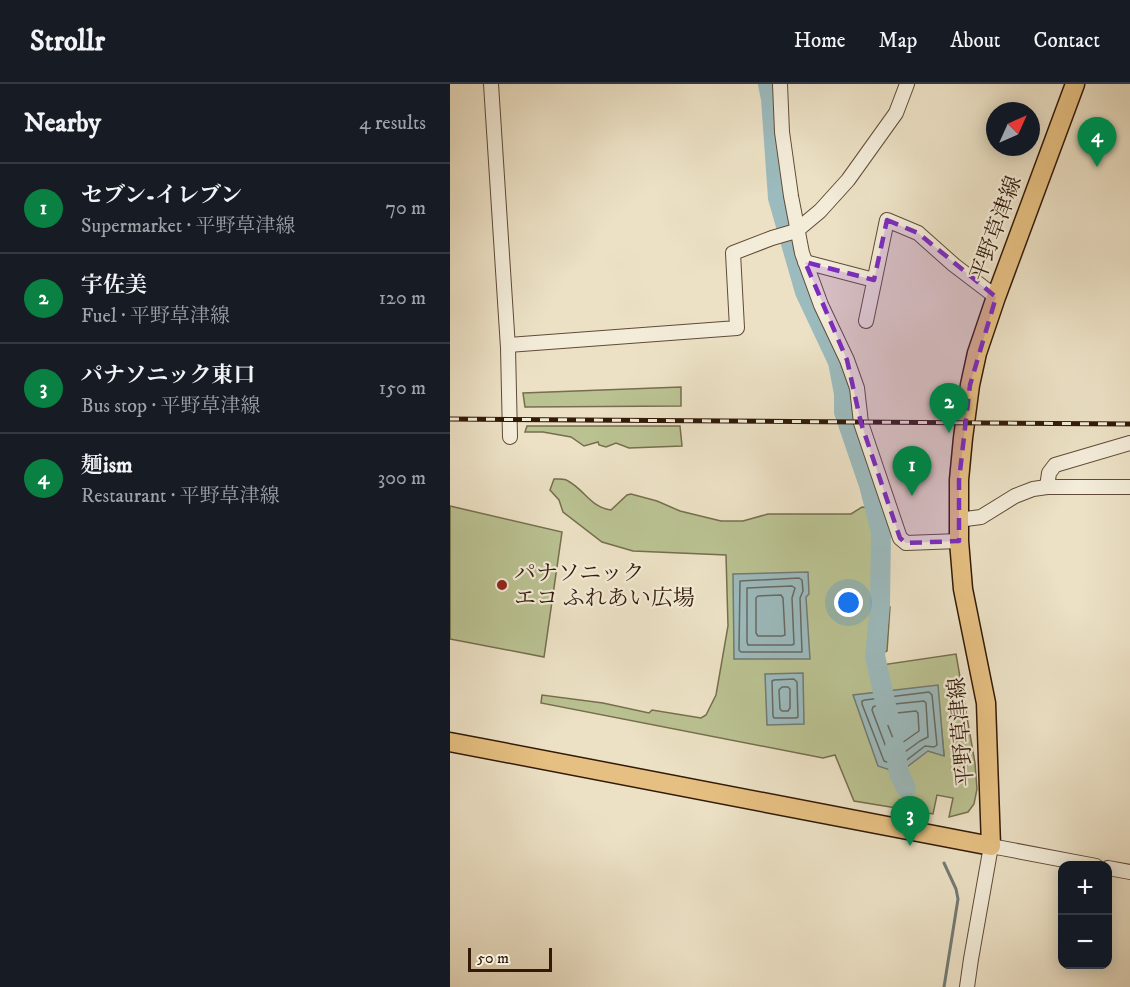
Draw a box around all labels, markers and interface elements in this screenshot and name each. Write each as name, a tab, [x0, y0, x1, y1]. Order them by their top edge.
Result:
text: Strollr	[30, 24, 105, 59]
text: Home	[794, 28, 846, 54]
text: Map	[879, 28, 917, 54]
text: About	[950, 28, 1001, 54]
text: Contact	[1034, 28, 1100, 54]
north arrow	[986, 102, 1040, 156]
text: Nearby	[24, 107, 101, 140]
text: 4 results	[359, 111, 426, 136]
pin: 4	[1078, 118, 1116, 167]
street label: 平野草津線	[965, 172, 1028, 285]
text: セブン-イレブン	[81, 182, 242, 209]
text: 1	[40, 196, 47, 221]
text: 70 m	[385, 196, 426, 221]
text: Supermarket · 平野草津線	[81, 214, 296, 239]
text: 宇佐美	[81, 272, 147, 299]
text: 2	[39, 286, 48, 311]
text: 120 m	[379, 286, 426, 311]
text: Fuel · 平野草津線	[81, 304, 230, 329]
text: パナソニック東口	[81, 362, 255, 389]
text: 3	[40, 376, 47, 401]
text: 150 m	[379, 376, 426, 401]
pin: 2	[930, 384, 968, 433]
text: Bus stop · 平野草津線	[81, 394, 261, 419]
pin: 1	[892, 446, 932, 496]
text: 麺ism	[81, 452, 133, 479]
text: 4	[38, 466, 49, 491]
text: 300 m	[378, 466, 426, 491]
text: Restaurant · 平野草津線	[81, 484, 280, 509]
place label: パナソニック エコ ふれあい広場	[514, 560, 695, 612]
marker: パナソニック エコ ふれあい広場	[495, 578, 509, 592]
your location	[834, 588, 863, 617]
street label: 平野草津線	[943, 676, 980, 788]
pin: 3	[890, 796, 930, 846]
map controls	[1058, 861, 1112, 969]
button: +	[1058, 861, 1112, 915]
button: −	[1058, 915, 1112, 969]
scale bar	[468, 945, 552, 972]
text: 50 m	[477, 948, 509, 968]

